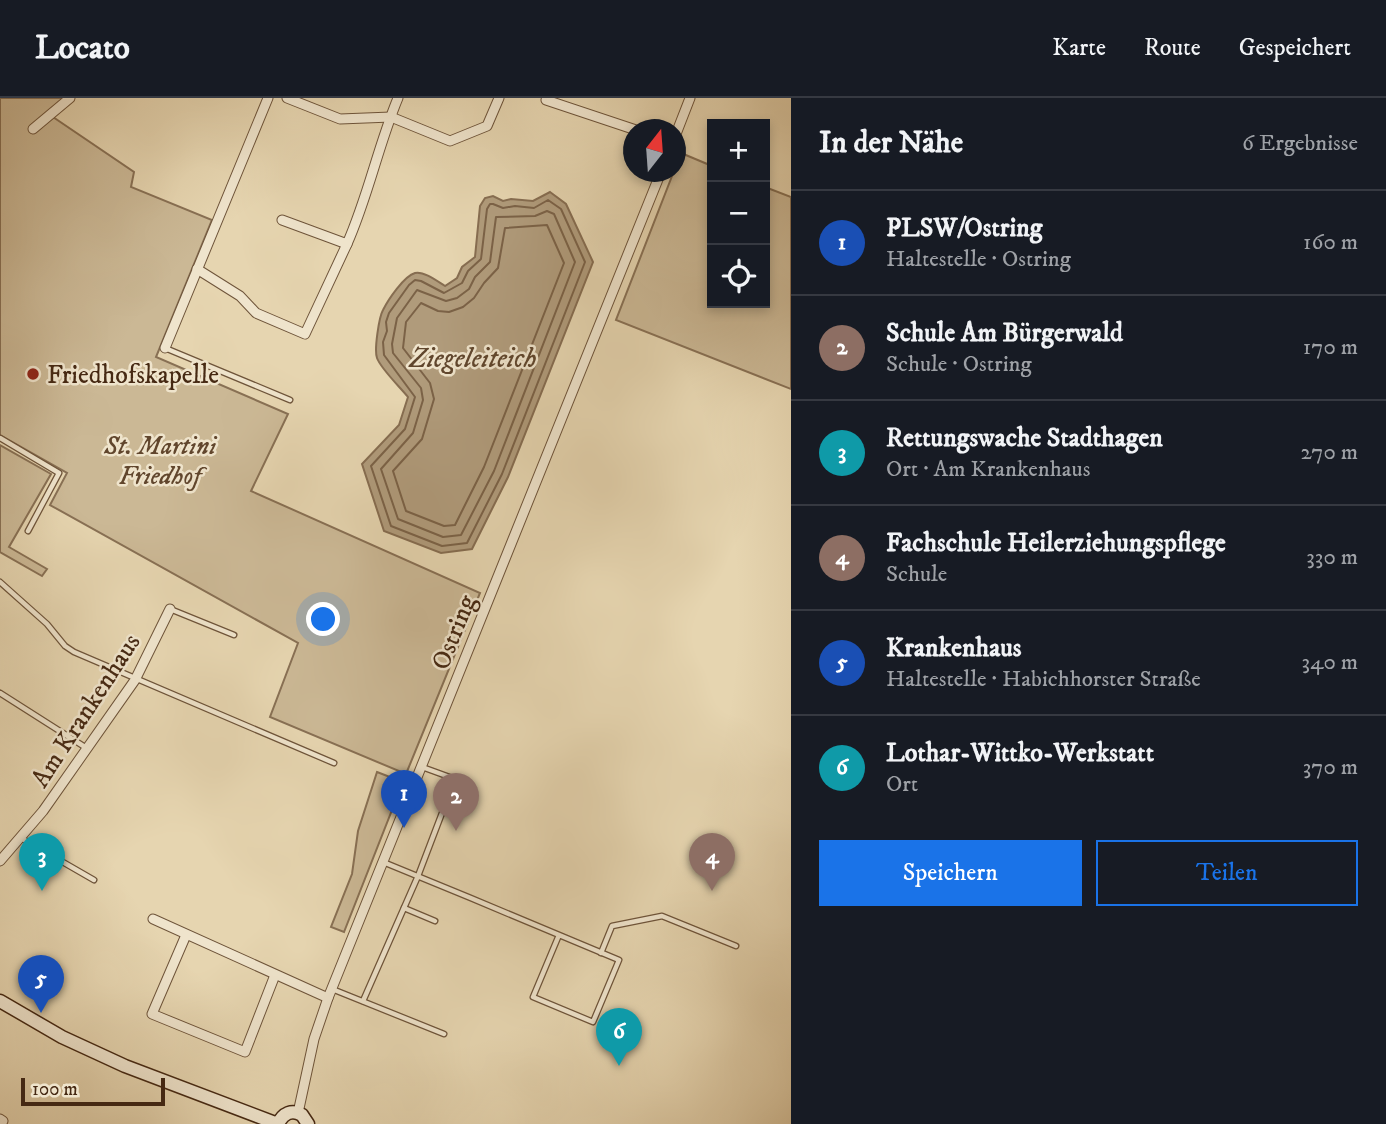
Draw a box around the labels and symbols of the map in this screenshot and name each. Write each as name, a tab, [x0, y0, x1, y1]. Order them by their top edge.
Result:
north arrow	[623, 119, 686, 182]
water label: Ziegeleiteich	[407, 341, 537, 376]
place label: Friedhofskapelle	[47, 359, 219, 392]
marker: Friedhofskapelle	[25, 366, 41, 382]
park label: St. Martini Friedhof	[103, 430, 218, 493]
street label: Ostring	[424, 590, 484, 675]
your location	[306, 602, 340, 636]
street label: Am Krankenhaus	[24, 628, 148, 794]
pin: 1	[381, 770, 427, 828]
pin: 2	[433, 773, 479, 831]
pin: 3	[19, 833, 65, 891]
pin: 4	[689, 833, 735, 891]
pin: 5	[18, 955, 64, 1013]
pin: 6	[596, 1008, 642, 1066]
scale bar	[21, 1075, 164, 1107]

